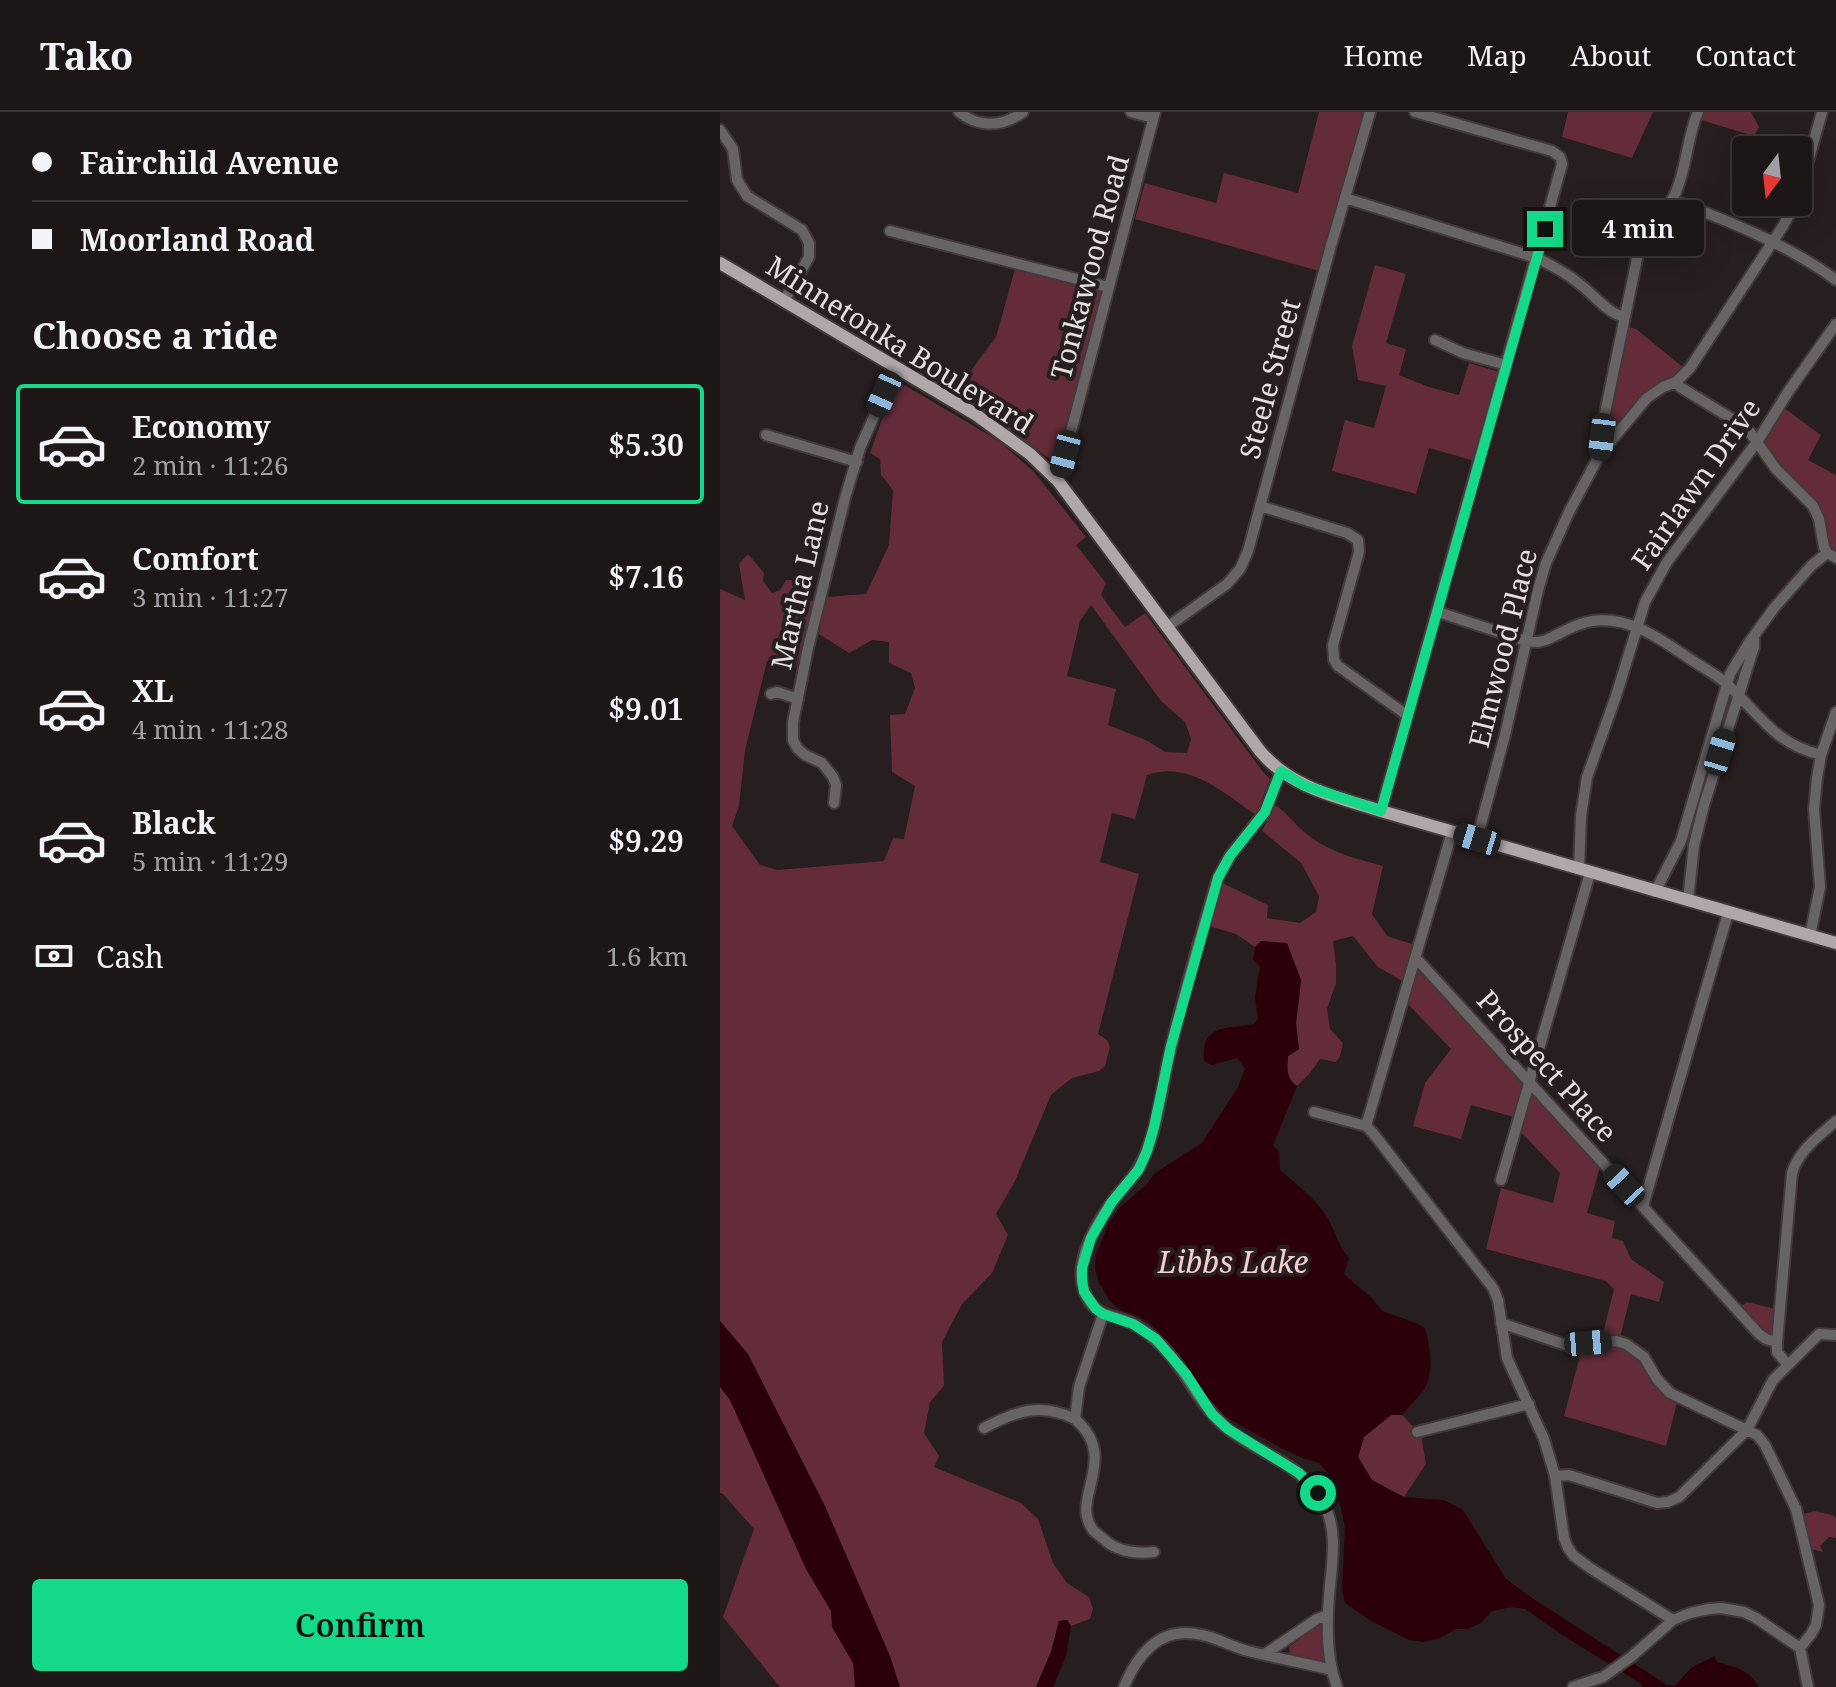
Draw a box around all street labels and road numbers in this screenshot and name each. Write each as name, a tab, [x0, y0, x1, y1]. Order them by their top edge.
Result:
street label: Tonkawood Road	[1041, 150, 1137, 383]
street label: Minnetonka Boulevard	[760, 246, 1041, 442]
street label: Steele Street	[1229, 294, 1309, 463]
street label: Fairlawn Drive	[1622, 390, 1768, 577]
street label: Martha Lane	[761, 497, 837, 673]
street label: Elmwood Place	[1459, 544, 1545, 751]
street label: Prospect Place	[1469, 981, 1626, 1149]

